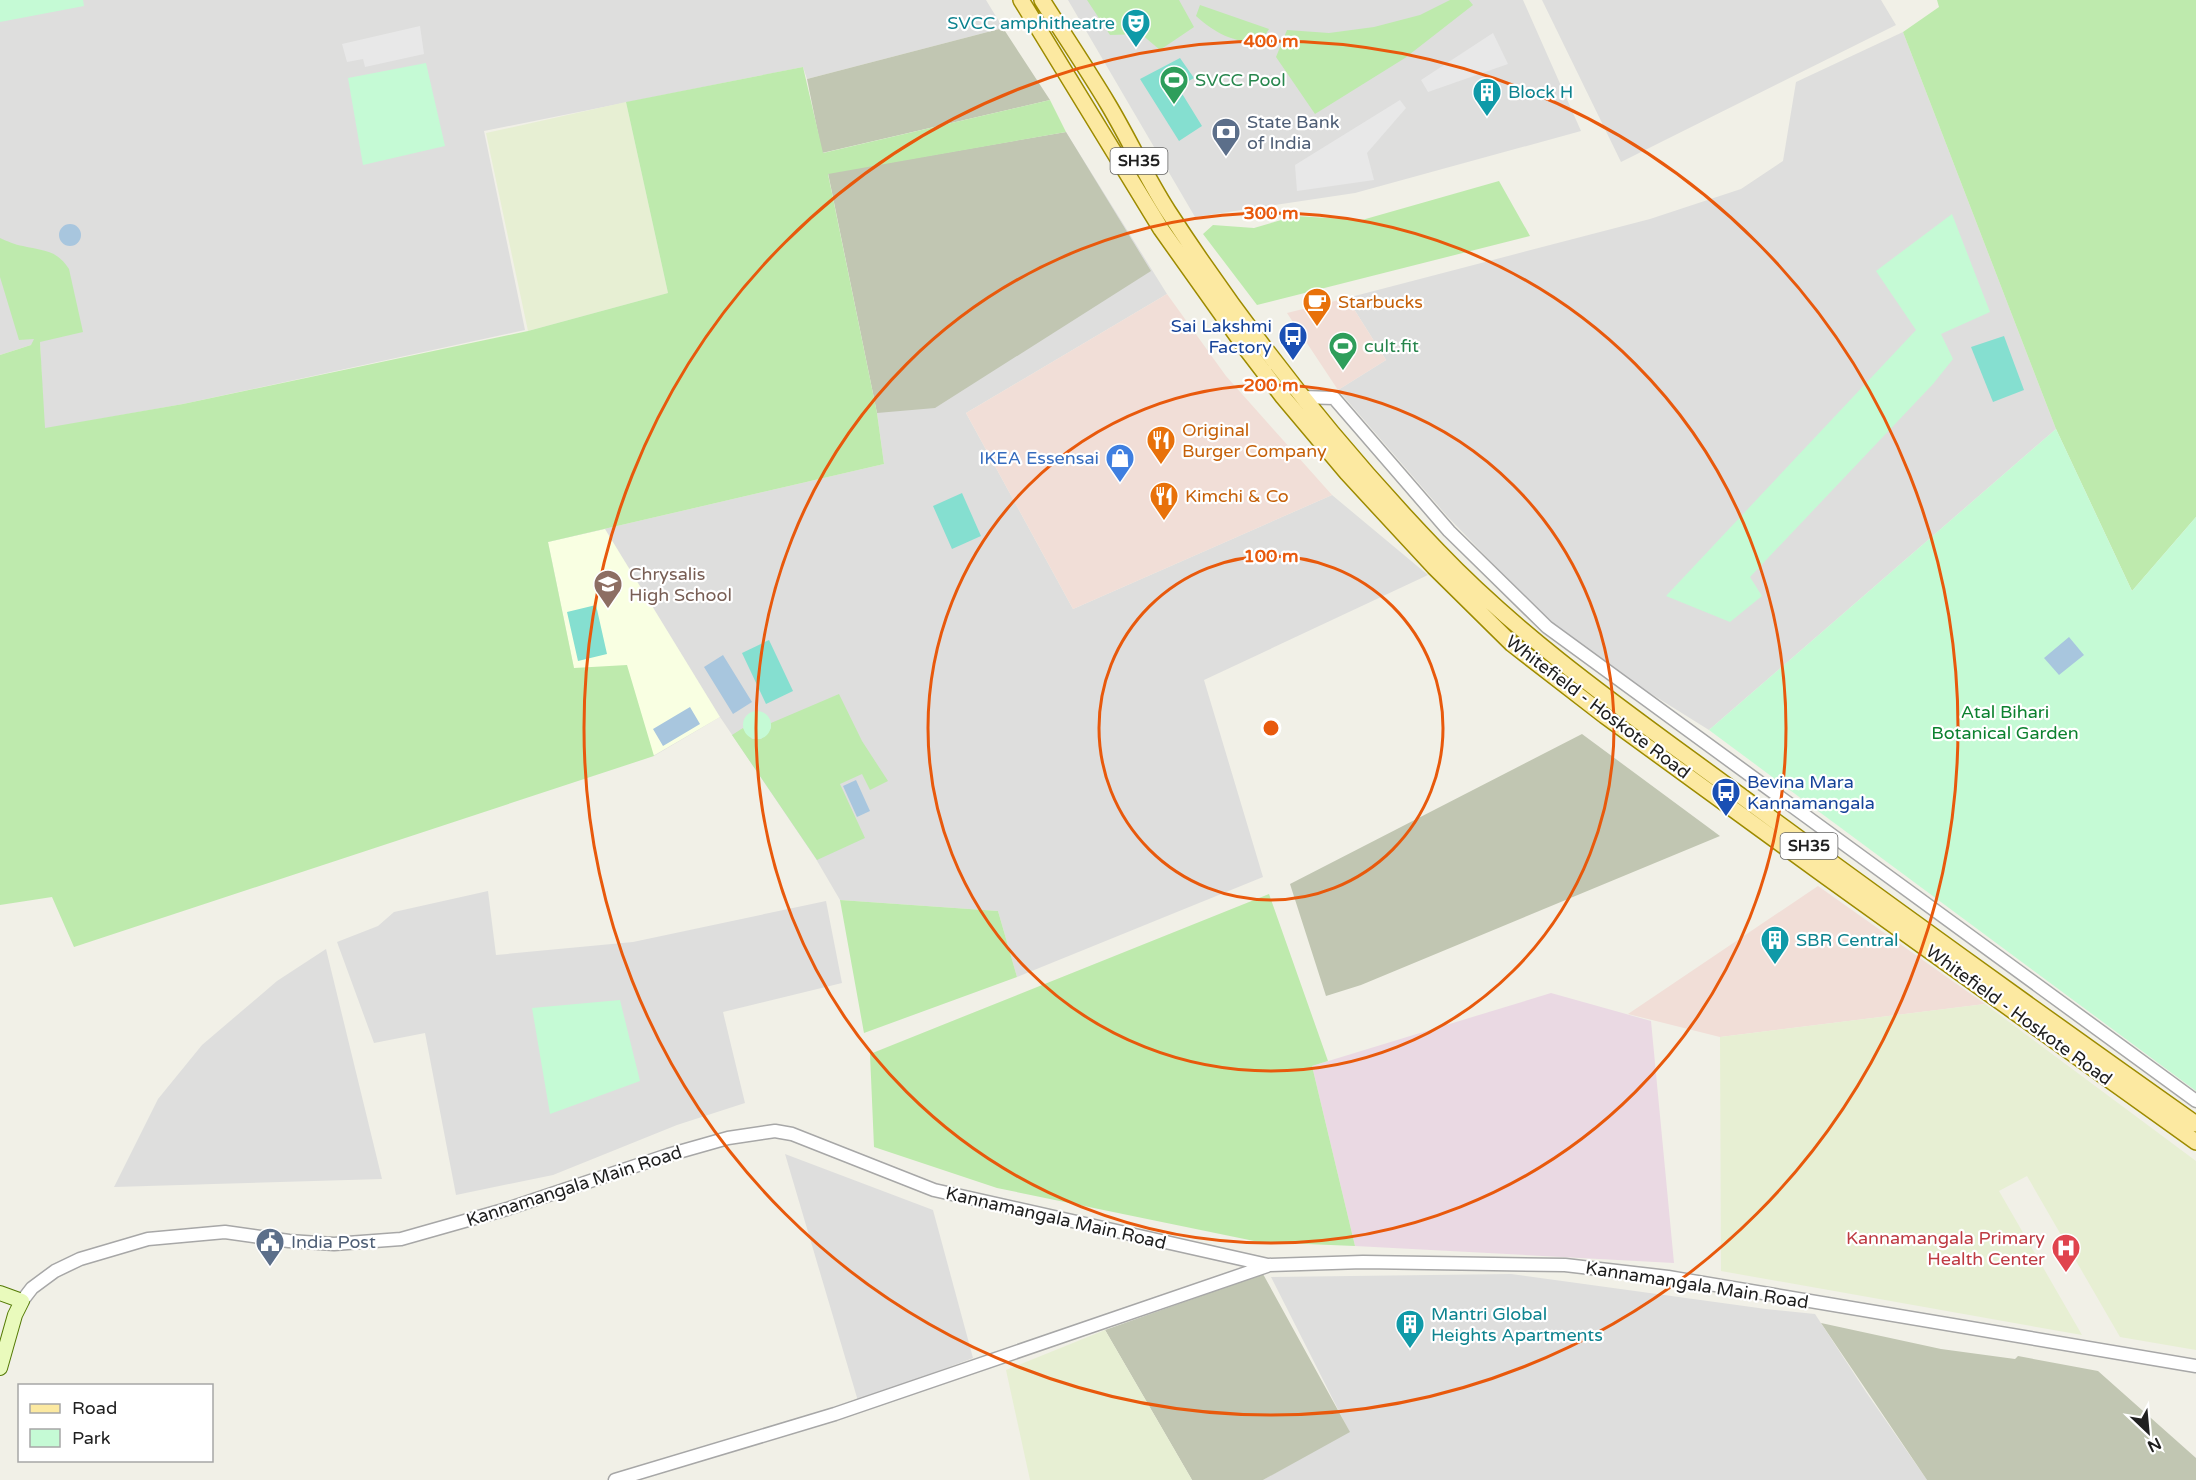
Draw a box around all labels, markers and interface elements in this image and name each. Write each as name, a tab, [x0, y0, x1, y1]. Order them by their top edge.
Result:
theatre icon: SVCC amphitheatre	[1120, 7, 1152, 49]
place label: SVCC amphitheatre	[947, 12, 1115, 34]
text: 400 m	[1243, 30, 1299, 52]
sports icon: SVCC Pool	[1158, 64, 1190, 106]
place label: SVCC Pool	[1195, 69, 1286, 91]
building icon: Block H	[1471, 76, 1503, 118]
place label: Block H	[1508, 81, 1573, 103]
place label: State Bank of India	[1247, 111, 1340, 154]
bank icon: State Bank of India	[1210, 116, 1242, 158]
road number: SH35	[1110, 148, 1168, 174]
text: 300 m	[1243, 202, 1299, 224]
cafe icon: Starbucks	[1301, 286, 1333, 328]
place label: Starbucks	[1338, 291, 1423, 313]
place label: Sai Lakshmi Factory	[1171, 315, 1272, 358]
bus stop icon: Sai Lakshmi Factory	[1277, 320, 1309, 362]
sports icon: cult.fit	[1327, 330, 1359, 372]
place label: cult.fit	[1364, 335, 1419, 357]
text: 200 m	[1243, 374, 1299, 396]
place label: Original Burger Company	[1182, 419, 1327, 462]
restaurant icon: Original Burger Company	[1145, 424, 1177, 466]
shop icon: IKEA Essensai	[1104, 442, 1136, 484]
place label: IKEA Essensai	[979, 447, 1099, 469]
restaurant icon: Kimchi & Co	[1148, 480, 1180, 522]
place label: Kimchi & Co	[1185, 485, 1289, 507]
text: 100 m	[1243, 545, 1299, 567]
place label: Chrysalis High School	[629, 563, 732, 606]
school or university icon: Chrysalis High School	[592, 568, 624, 610]
street label: Whitefield - Hoskote Road	[1502, 630, 1694, 784]
park label: Atal Bihari Botanical Garden	[1931, 701, 2079, 744]
centre of rings	[1261, 718, 1281, 738]
place label: Bevina Mara Kannamangala	[1747, 771, 1875, 814]
bus stop icon: Bevina Mara Kannamangala	[1710, 776, 1742, 818]
road number: SH35	[1780, 833, 1838, 859]
building icon: SBR Central	[1759, 924, 1791, 966]
place label: SBR Central	[1796, 929, 1899, 951]
street label: Whitefield - Hoskote Road	[1921, 940, 2117, 1090]
street label: Kannamangala Main Road	[463, 1141, 685, 1231]
street label: Kannamangala Main Road	[944, 1182, 1168, 1254]
public building icon: India Post	[254, 1226, 286, 1268]
place label: Kannamangala Primary Health Center	[1846, 1227, 2045, 1270]
place label: India Post	[291, 1231, 376, 1253]
hospital icon: Kannamangala Primary Health Center	[2050, 1232, 2082, 1274]
street label: Kannamangala Main Road	[1584, 1257, 1810, 1313]
place label: Mantri Global Heights Apartments	[1431, 1303, 1603, 1346]
building icon: Mantri Global Heights Apartments	[1394, 1308, 1426, 1350]
legend	[18, 1384, 213, 1462]
text: Road	[72, 1397, 117, 1419]
north arrow	[2118, 1402, 2178, 1462]
text: Park	[72, 1427, 111, 1449]
text: N	[2144, 1433, 2164, 1456]

